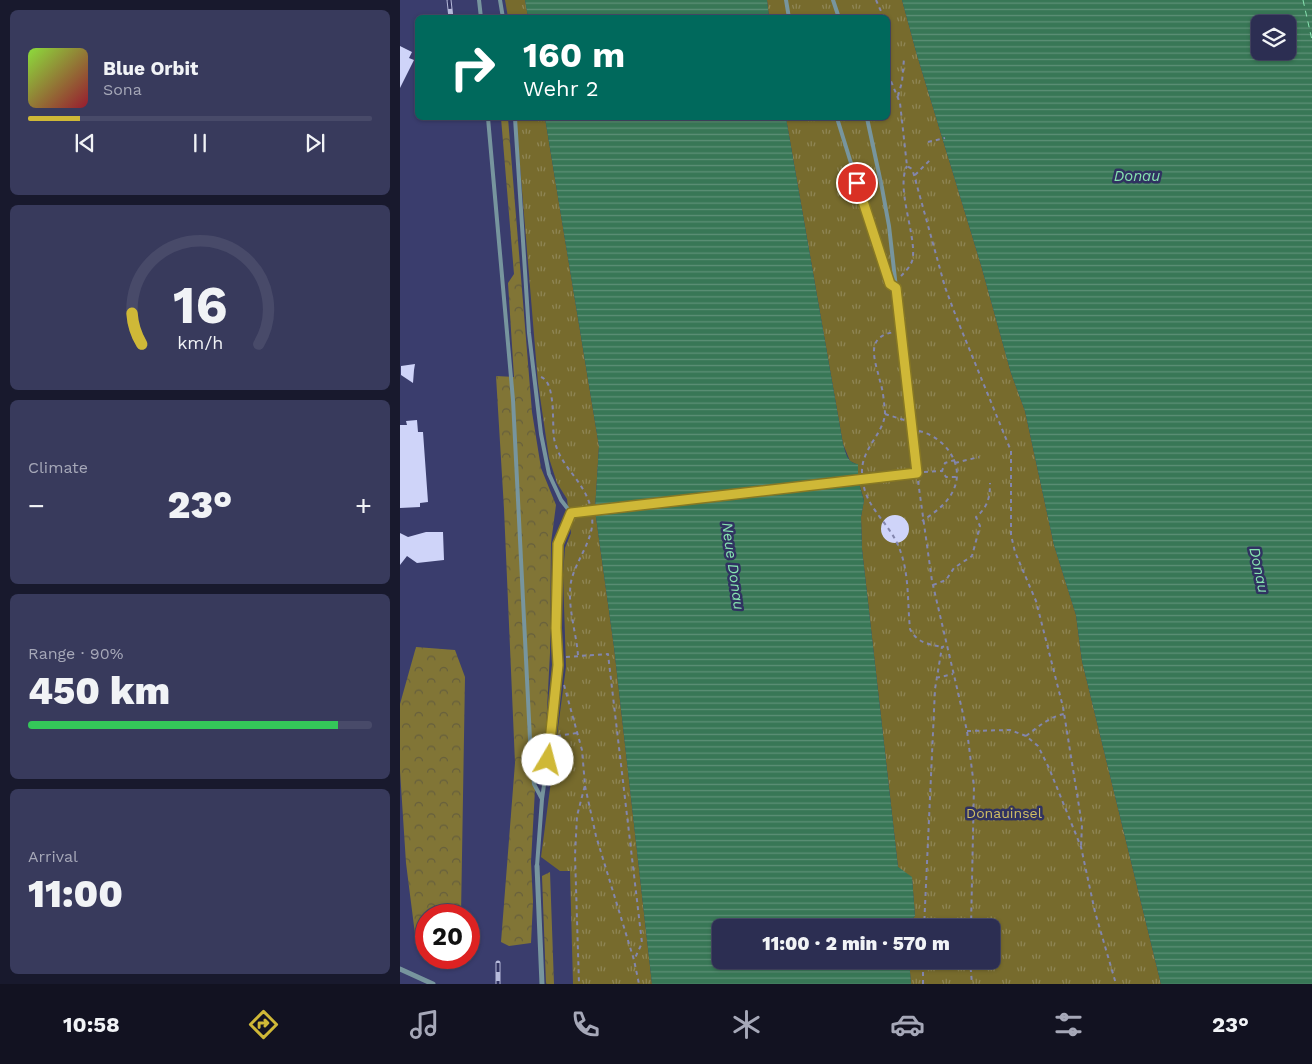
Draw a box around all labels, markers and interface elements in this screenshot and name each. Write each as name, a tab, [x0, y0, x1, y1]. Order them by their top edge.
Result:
map controls	[1251, 15, 1296, 60]
button: layers	[1251, 15, 1296, 60]
text: 160 m	[523, 34, 625, 76]
icon: right	[440, 35, 505, 100]
text: Blue Orbit	[103, 57, 198, 80]
text: Wehr 2	[523, 76, 599, 101]
text: Sona	[103, 80, 142, 99]
icon: previous	[71, 129, 99, 157]
icon: pause	[186, 129, 214, 157]
icon: next	[301, 129, 329, 157]
pin	[836, 162, 878, 204]
water label: Donau	[1114, 167, 1160, 185]
icon: arrive	[843, 169, 871, 197]
text: 16	[173, 275, 227, 336]
text: km/h	[177, 332, 223, 353]
text: Climate	[28, 458, 88, 477]
text: 23°	[168, 483, 232, 527]
text: −	[28, 489, 45, 522]
text: +	[355, 489, 372, 522]
water label: Neue Donau	[718, 521, 748, 611]
water label: Donau	[1245, 545, 1273, 595]
text: Range · 90%	[28, 644, 123, 663]
text: 450 km	[28, 669, 170, 713]
position arrow	[521, 733, 573, 785]
park label: Donauinsel	[966, 805, 1043, 821]
text: Arrival	[28, 847, 78, 866]
text: 11:00	[28, 872, 123, 916]
speed limit sign: 20	[415, 904, 480, 969]
text: 11:00 · 2 min · 570 m	[762, 932, 950, 955]
icon: directions	[246, 1007, 281, 1042]
icon: music	[407, 1007, 442, 1042]
icon: phone	[568, 1007, 603, 1042]
icon: climate	[729, 1007, 764, 1042]
icon: car	[890, 1007, 925, 1042]
icon: filters	[1051, 1007, 1086, 1042]
text: 10:58	[63, 1012, 120, 1037]
text: 23°	[1212, 1012, 1249, 1037]

